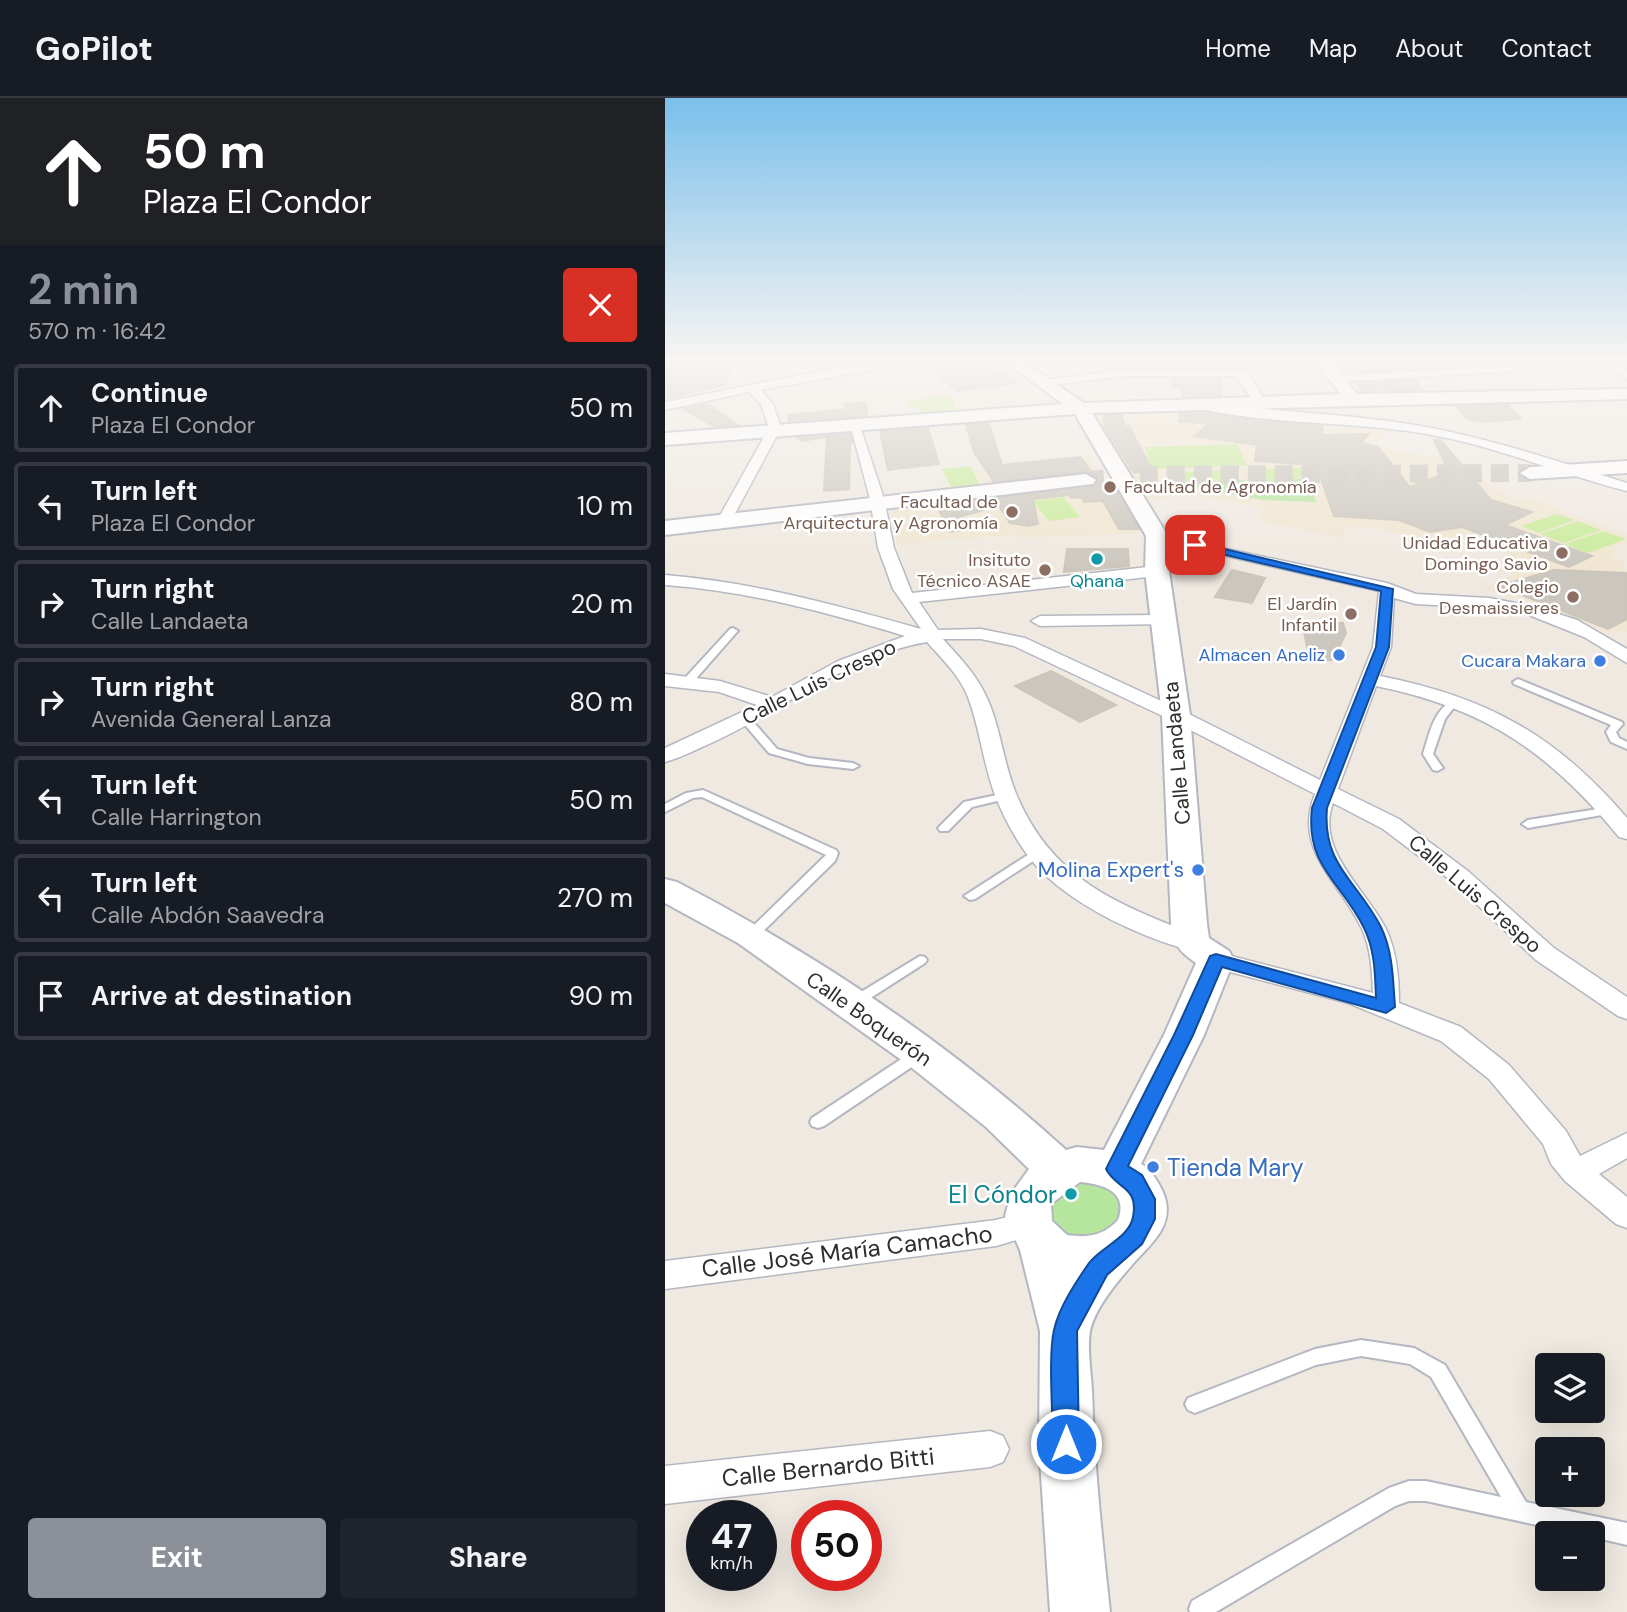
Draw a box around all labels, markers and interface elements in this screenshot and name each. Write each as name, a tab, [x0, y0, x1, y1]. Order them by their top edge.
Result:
text: GoPilot	[35, 27, 153, 70]
text: Home	[1205, 33, 1271, 64]
text: Map	[1309, 33, 1357, 64]
text: About	[1395, 33, 1464, 64]
text: Contact	[1502, 33, 1592, 64]
text: 50 m	[143, 119, 266, 183]
icon: ahead	[28, 126, 119, 217]
text: Plaza El Condor	[143, 181, 372, 223]
text: 2 min	[28, 262, 139, 317]
button: close	[563, 268, 637, 342]
text: 570 m · 16:42	[28, 316, 166, 346]
text: Continue	[91, 376, 208, 410]
icon: ahead	[32, 389, 70, 427]
text: 50 m	[569, 391, 633, 425]
text: Plaza El Condor	[91, 410, 255, 440]
text: Turn left	[91, 474, 198, 508]
place label: Facultad de Agronomía	[1124, 475, 1317, 499]
marker: Facultad de Agronomía	[1102, 479, 1118, 495]
icon: left	[32, 487, 70, 525]
text: 10 m	[577, 489, 633, 523]
place label: Facultad de Arquitectura y Agronomía	[783, 490, 998, 535]
marker: Facultad de Arquitectura y Agronomía	[1004, 504, 1020, 520]
text: Plaza El Condor	[91, 508, 255, 538]
pin	[1165, 515, 1225, 575]
icon: arrive	[1176, 526, 1214, 564]
place label: Unidad Educativa Domingo Savio	[1403, 531, 1548, 576]
marker: Unidad Educativa Domingo Savio	[1554, 545, 1570, 561]
place label: Insituto Técnico ASAE	[917, 548, 1031, 593]
marker: Qhana	[1089, 551, 1105, 567]
marker: Insituto Técnico ASAE	[1037, 562, 1053, 578]
place label: Qhana	[1070, 569, 1124, 593]
text: Turn right	[91, 572, 215, 606]
place label: Colegio Desmaissieres	[1439, 575, 1559, 620]
icon: right	[32, 585, 70, 623]
text: 20 m	[570, 587, 633, 621]
marker: Colegio Desmaissieres	[1565, 589, 1581, 605]
place label: El Jardín Infantil	[1267, 592, 1337, 637]
text: Calle Landaeta	[91, 606, 248, 636]
marker: El Jardín Infantil	[1343, 606, 1359, 622]
street label: Calle Luis Crespo	[737, 633, 901, 731]
place label: Almacen Aneliz	[1198, 643, 1325, 667]
marker: Almacen Aneliz	[1331, 647, 1347, 663]
place label: Cucara Makara	[1461, 649, 1586, 673]
marker: Cucara Makara	[1592, 653, 1608, 669]
text: Turn right	[91, 670, 215, 704]
street label: Calle Landaeta	[1157, 680, 1197, 826]
icon: right	[32, 683, 70, 721]
text: 80 m	[569, 685, 633, 719]
text: Avenida General Lanza	[91, 704, 331, 734]
text: Turn left	[91, 768, 198, 802]
icon: left	[32, 781, 70, 819]
text: 50 m	[569, 783, 633, 817]
text: Calle Harrington	[91, 802, 262, 832]
street label: Calle Luis Crespo	[1402, 828, 1548, 960]
place label: Molina Expert's	[1038, 856, 1184, 884]
marker: Molina Expert's	[1190, 862, 1206, 878]
text: Turn left	[91, 866, 198, 900]
icon: left	[32, 879, 70, 917]
text: 270 m	[557, 881, 633, 915]
text: Calle Abdón Saavedra	[91, 900, 324, 930]
street label: Calle Boquerón	[801, 965, 937, 1073]
icon: arrive	[32, 977, 70, 1015]
text: Arrive at destination	[91, 979, 352, 1013]
text: 90 m	[569, 979, 633, 1013]
place label: Tienda Mary	[1167, 1152, 1304, 1183]
marker: Tienda Mary	[1145, 1159, 1161, 1175]
place label: El Cóndor	[948, 1179, 1057, 1210]
marker: El Cóndor	[1063, 1186, 1079, 1202]
street label: Calle José María Camacho	[700, 1218, 994, 1284]
map controls	[1535, 1353, 1605, 1591]
button: layers	[1535, 1353, 1605, 1423]
position arrow	[1029, 1407, 1103, 1481]
button: +	[1535, 1437, 1605, 1507]
street label: Calle Bernardo Bitti	[720, 1440, 936, 1494]
speed limit sign: 50	[791, 1500, 882, 1591]
text: 47	[711, 1513, 752, 1559]
button: Exit	[28, 1518, 326, 1598]
button: Share	[340, 1518, 637, 1598]
button: −	[1535, 1521, 1605, 1591]
text: km/h	[710, 1551, 753, 1575]

